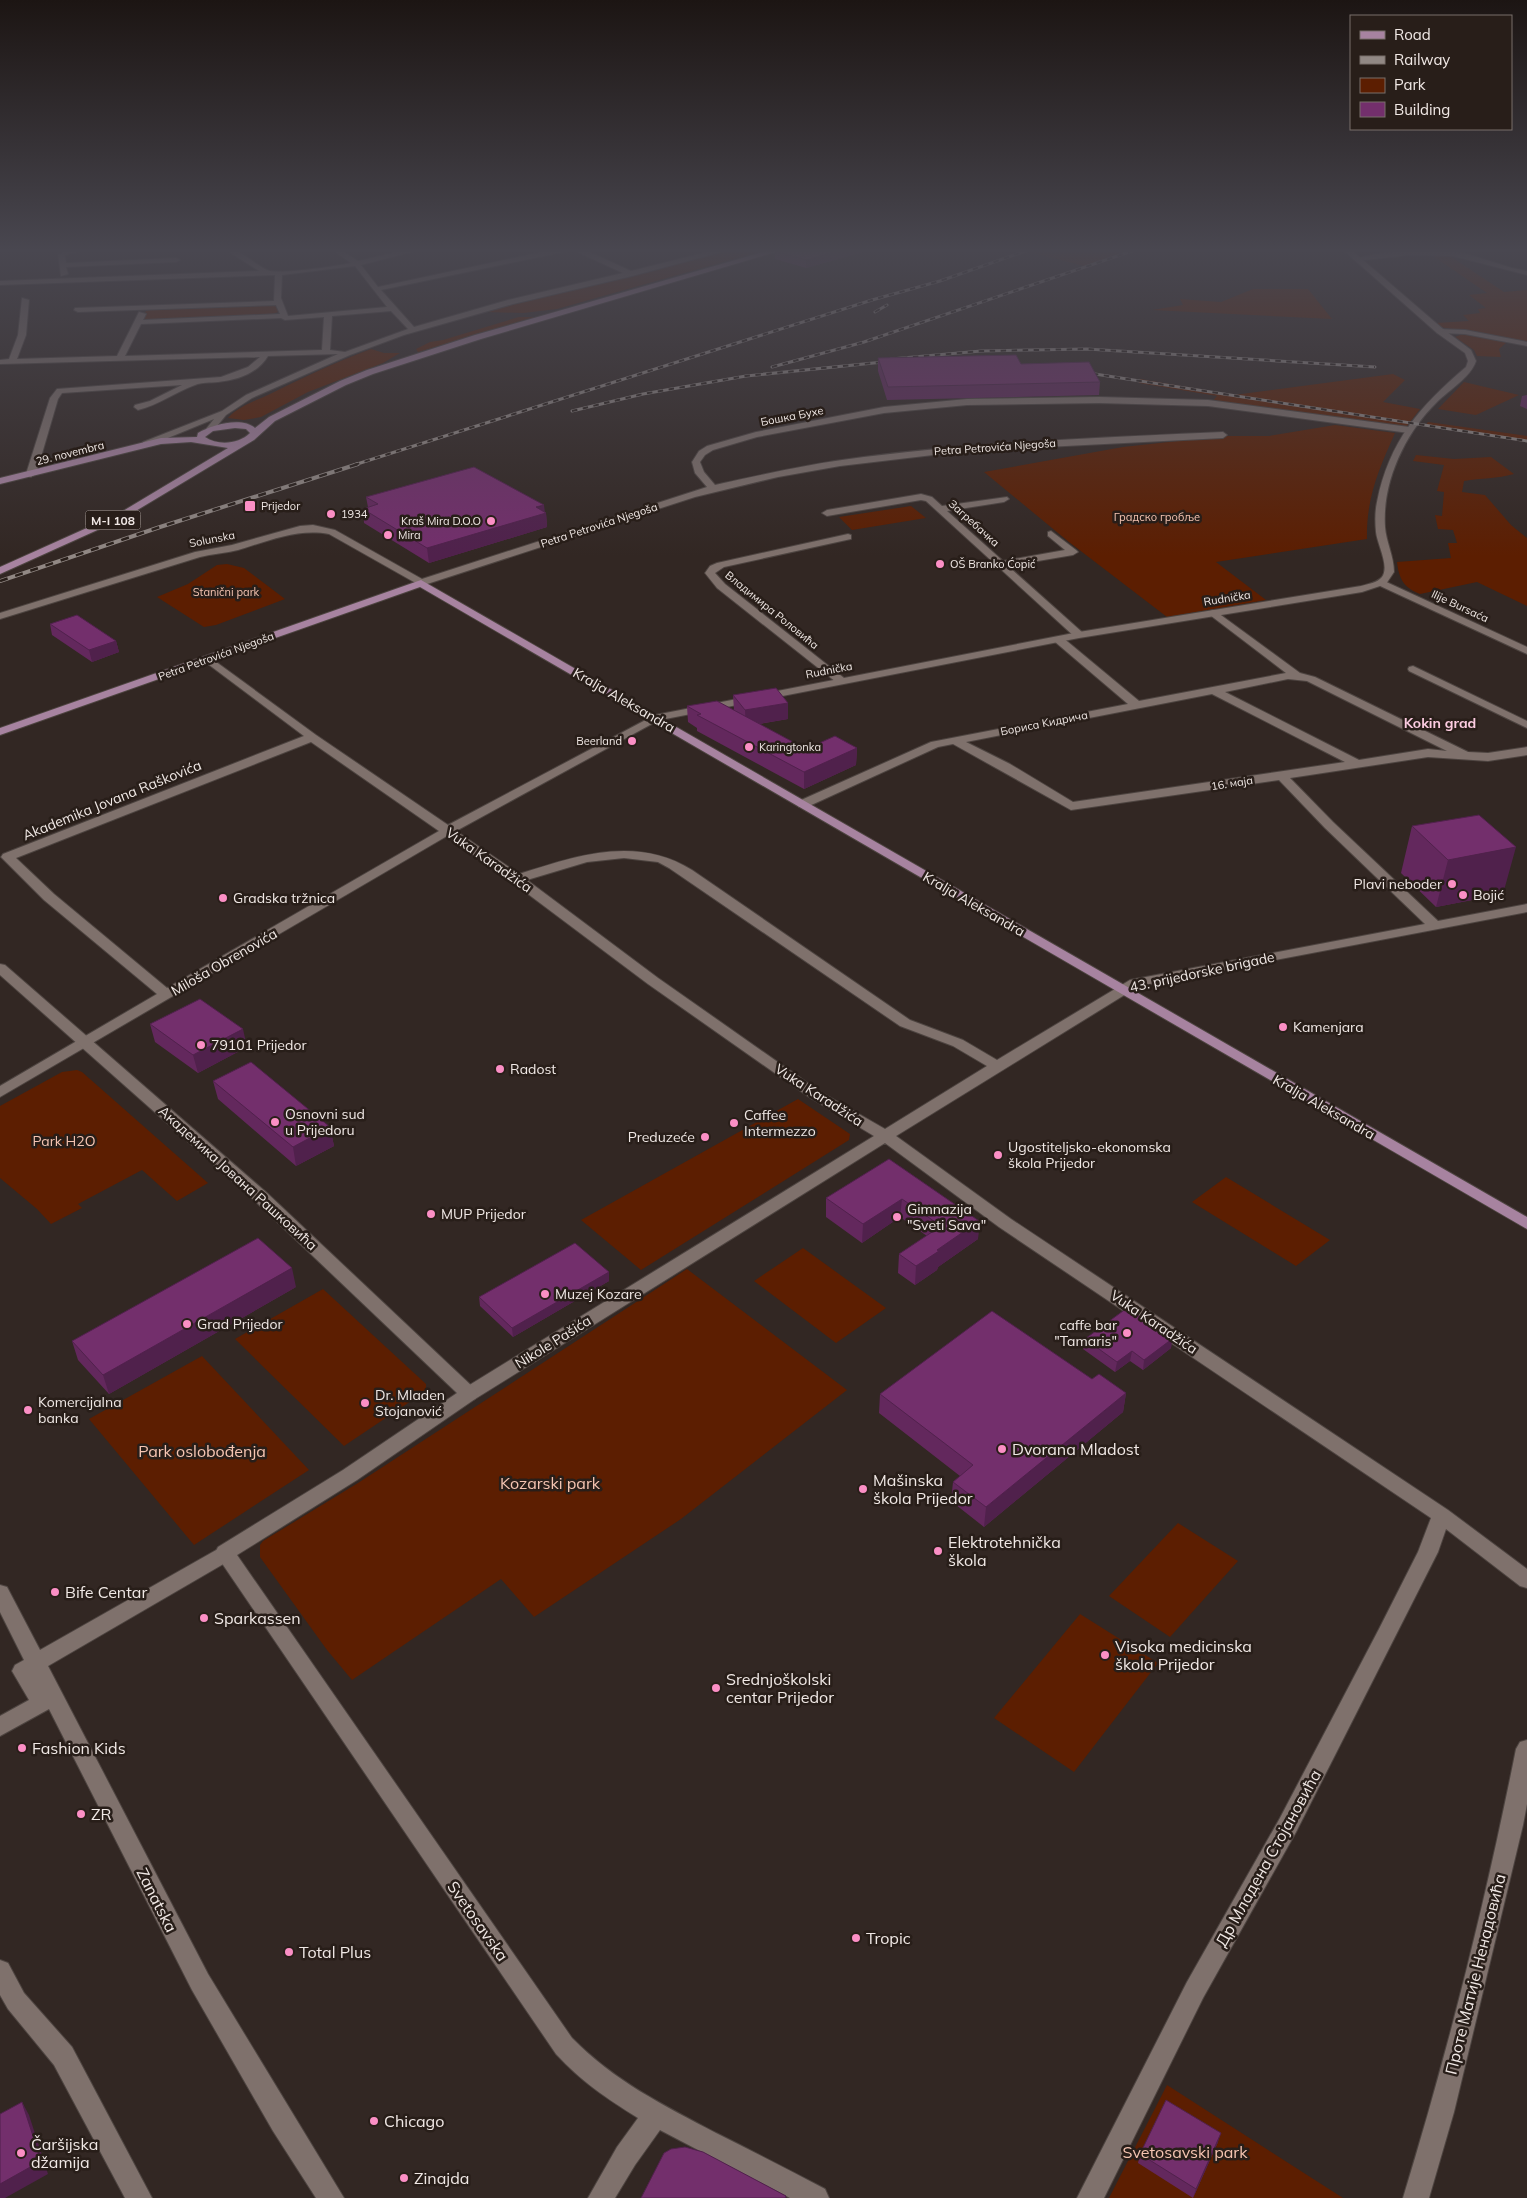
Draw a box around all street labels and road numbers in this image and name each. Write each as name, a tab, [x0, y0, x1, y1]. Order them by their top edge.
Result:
street label: Бошка Бухе	[759, 403, 825, 429]
street label: Petra Petrovića Njegoša	[934, 436, 1056, 458]
street label: 29. novembra	[34, 438, 106, 468]
street label: Загребачка	[946, 497, 1002, 549]
street label: Petra Petrovića Njegoša	[539, 499, 659, 551]
road number: M-I 108	[86, 510, 140, 530]
street label: Solunska	[188, 528, 236, 550]
street label: Владимира Роловића	[722, 568, 822, 652]
street label: Rudnička	[1203, 587, 1251, 609]
street label: Ilije Bursaća	[1429, 587, 1491, 625]
street label: Petra Petrovića Njegoša	[156, 629, 276, 683]
street label: Rudnička	[804, 659, 854, 681]
street label: Kralja Aleksandra	[570, 664, 678, 736]
street label: Бориса Kидрича	[999, 708, 1089, 738]
street label: Akademika Jovana Raškovića	[20, 756, 204, 844]
street label: 16. маја	[1210, 773, 1254, 793]
street label: Vuka Karadžića	[442, 824, 536, 896]
street label: Kralja Aleksandra	[920, 868, 1028, 940]
street label: Miloša Obrenovića	[168, 924, 280, 1000]
street label: 43. prijedorske brigade	[1128, 948, 1276, 996]
street label: Vuka Karadžića	[772, 1060, 866, 1130]
street label: Kralja Aleksandra	[1270, 1071, 1378, 1143]
street label: Академика Јована Рашковића	[155, 1102, 321, 1254]
street label: Vuka Karadžića	[1107, 1286, 1201, 1358]
street label: Nikole Pašića	[512, 1312, 594, 1372]
street label: Др Младена Стојановића	[1211, 1766, 1325, 1950]
street label: Zanatska	[132, 1865, 182, 1935]
street label: Проте Матије Ненадовића	[1440, 1872, 1510, 2076]
street label: Svetosavska	[443, 1877, 513, 1965]

